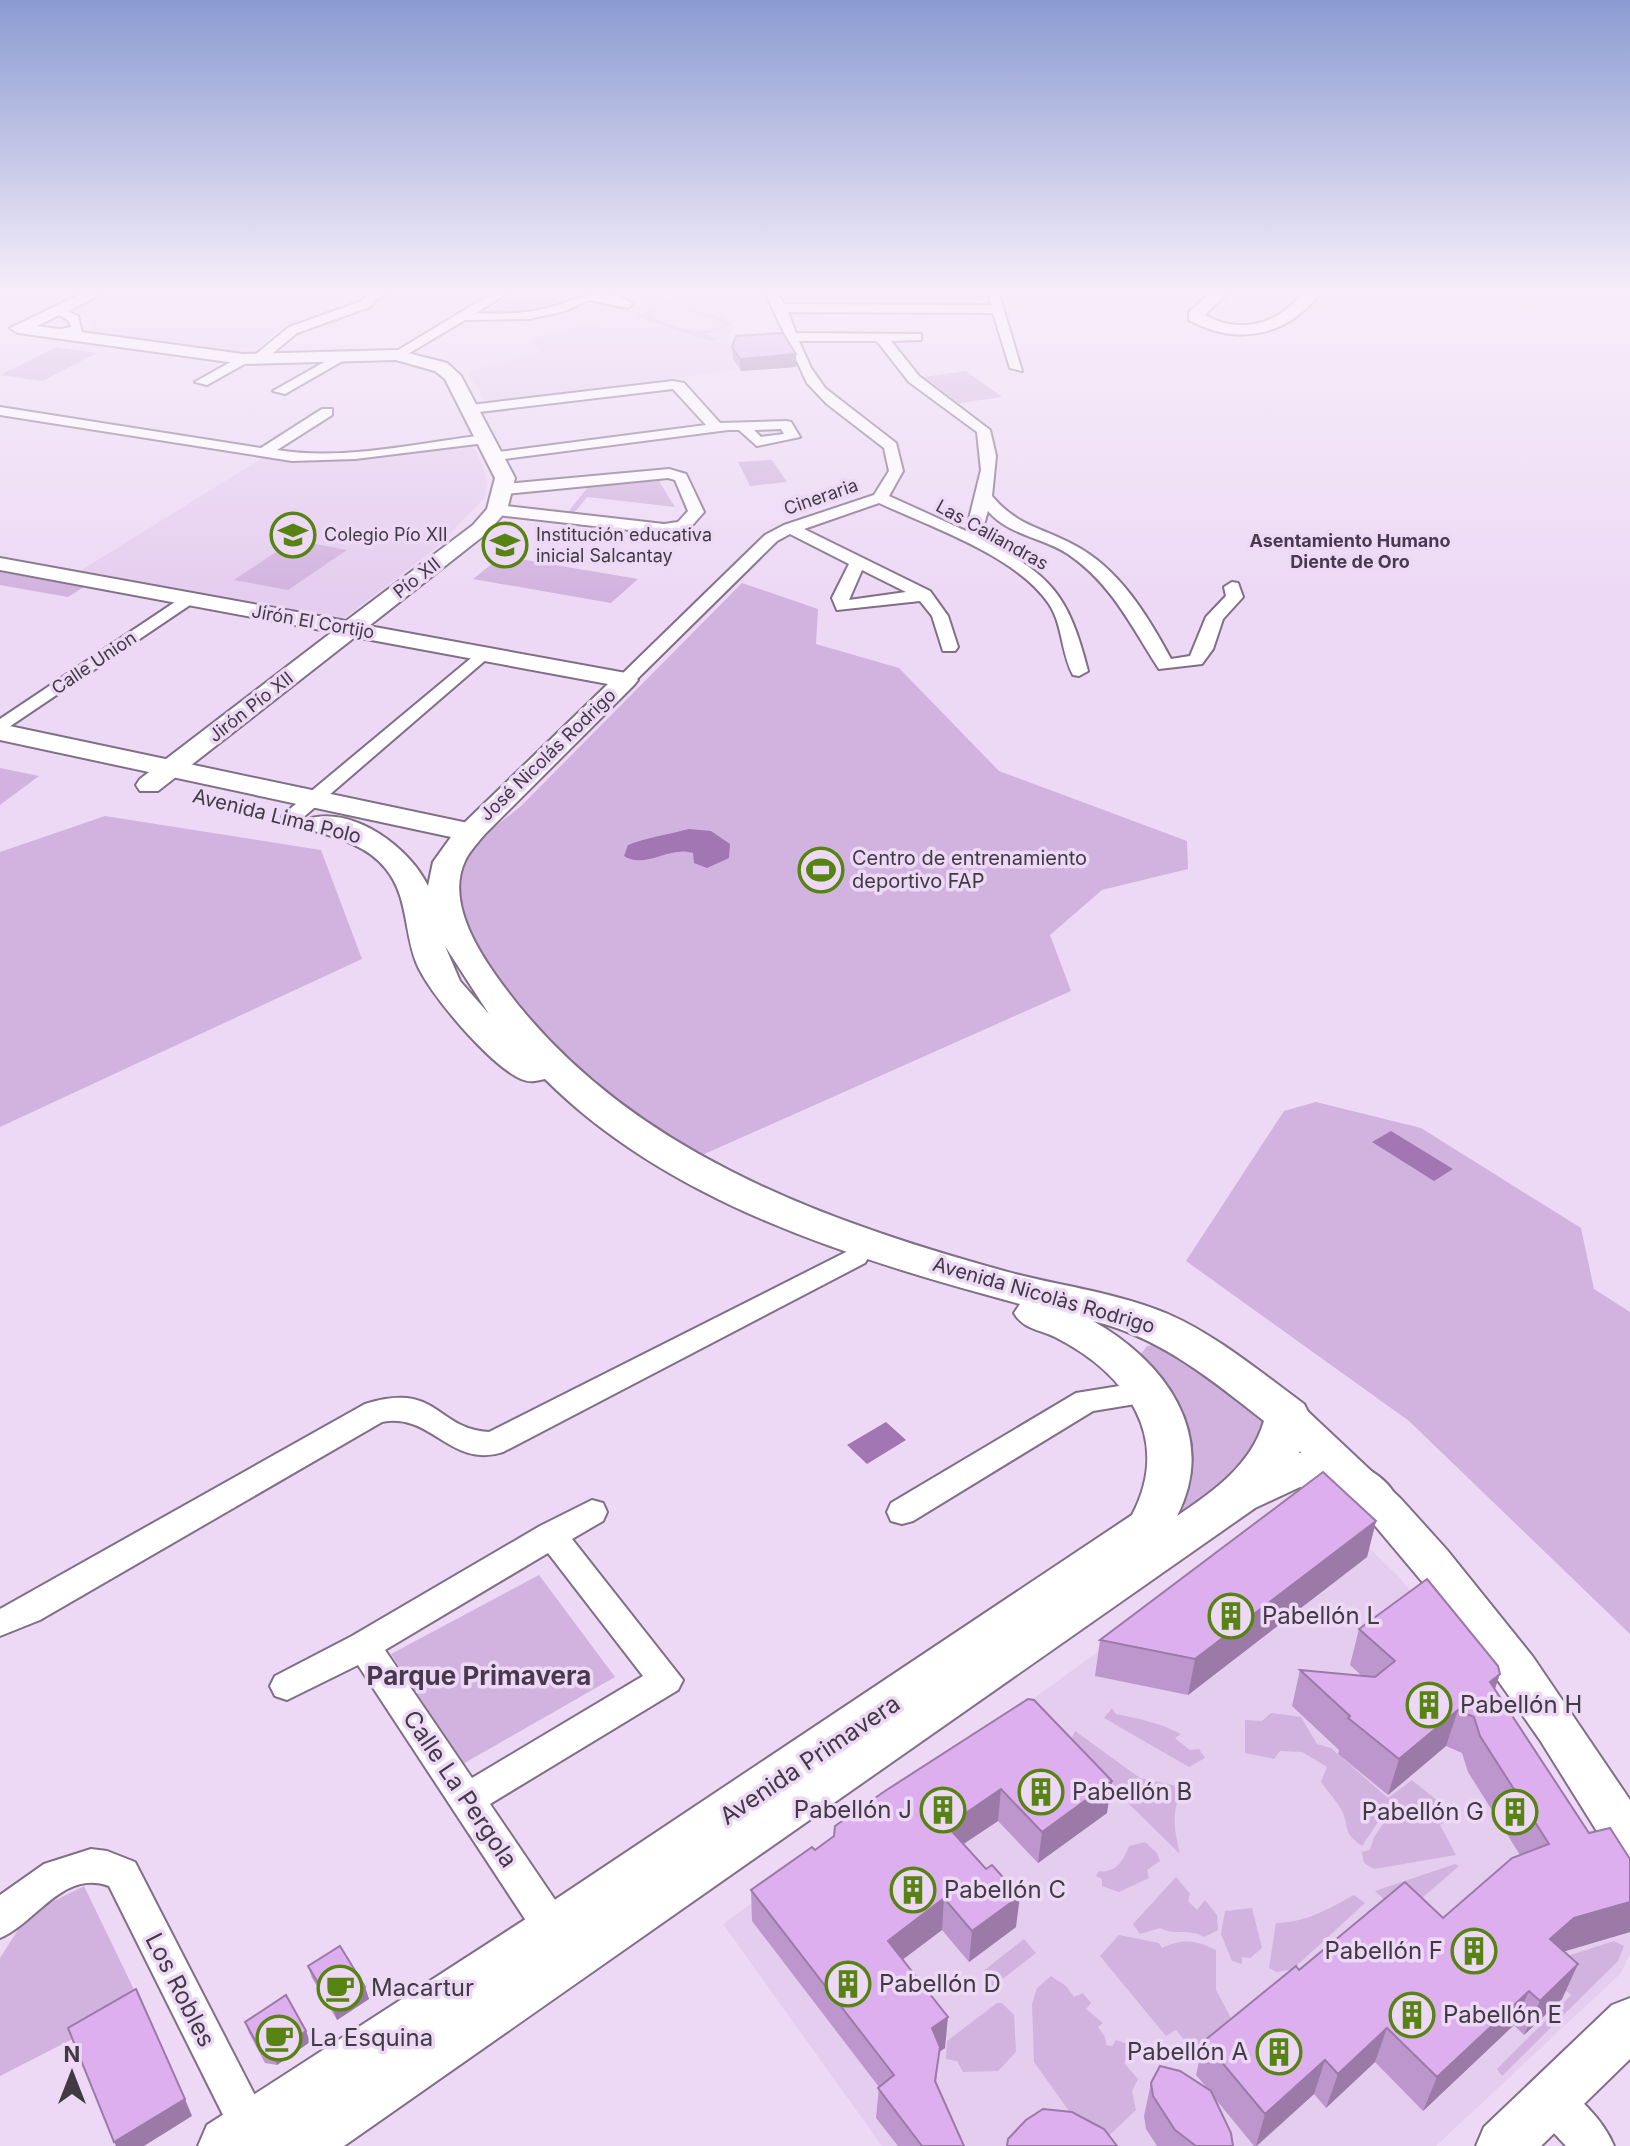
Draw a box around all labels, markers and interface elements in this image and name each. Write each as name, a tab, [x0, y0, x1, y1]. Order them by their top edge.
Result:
street label: Cineraria	[781, 474, 861, 519]
street label: Las Caliandras	[932, 495, 1052, 574]
school or university icon: Colegio Pío XII	[269, 511, 317, 559]
school or university icon: Institución educativa inicial Salcantay	[481, 521, 529, 569]
place label: Colegio Pío XII	[324, 524, 448, 545]
place label: Institución educativa inicial Salcantay	[536, 524, 712, 566]
district label: Asentamiento Humano Diente de Oro	[1249, 530, 1451, 572]
street label: Pío XII	[389, 553, 444, 602]
street label: Jirón El Cortijo	[250, 600, 376, 643]
street label: Calle Union	[47, 627, 140, 699]
street label: Jirón Pío XII	[204, 667, 297, 746]
street label: José Nicolás Rodrigo	[475, 684, 620, 825]
street label: Avenida Lima Polo	[190, 783, 364, 849]
sports icon: Centro de entrenamiento deportivo FAP	[797, 846, 845, 894]
place label: Centro de entrenamiento deportivo FAP	[852, 846, 1087, 893]
street label: Avenida Nicolàs Rodrigo	[930, 1252, 1158, 1338]
building icon: Pabellón L	[1207, 1592, 1255, 1640]
place label: Pabellón L	[1262, 1601, 1380, 1630]
district label: Parque Primavera	[367, 1660, 591, 1691]
building icon: Pabellón H	[1405, 1681, 1453, 1729]
street label: Avenida Primavera	[714, 1689, 905, 1831]
place label: Pabellón H	[1460, 1690, 1582, 1719]
street label: Calle La Pergola	[397, 1705, 524, 1873]
building icon: Pabellón B	[1017, 1768, 1065, 1816]
place label: Pabellón B	[1072, 1777, 1192, 1806]
building icon: Pabellón J	[919, 1786, 967, 1834]
building icon: Pabellón G	[1491, 1788, 1539, 1836]
place label: Pabellón J	[794, 1795, 912, 1824]
place label: Pabellón G	[1362, 1797, 1484, 1826]
building icon: Pabellón C	[889, 1866, 937, 1914]
place label: Pabellón C	[944, 1875, 1066, 1904]
building icon: Pabellón F	[1450, 1927, 1498, 1975]
street label: Los Robles	[139, 1928, 222, 2052]
place label: Pabellón F	[1324, 1936, 1443, 1965]
building icon: Pabellón D	[824, 1960, 872, 2008]
cafe icon: Macartur	[316, 1964, 364, 2012]
place label: Pabellón D	[879, 1969, 1001, 1998]
place label: Macartur	[371, 1973, 474, 2002]
building icon: Pabellón E	[1388, 1991, 1436, 2039]
place label: Pabellón E	[1443, 2000, 1562, 2029]
cafe icon: La Esquina	[255, 2014, 303, 2062]
place label: La Esquina	[310, 2023, 433, 2052]
building icon: Pabellón A	[1255, 2028, 1303, 2076]
north arrow	[32, 2034, 112, 2114]
place label: Pabellón A	[1127, 2037, 1248, 2066]
text: N	[64, 2041, 80, 2067]

